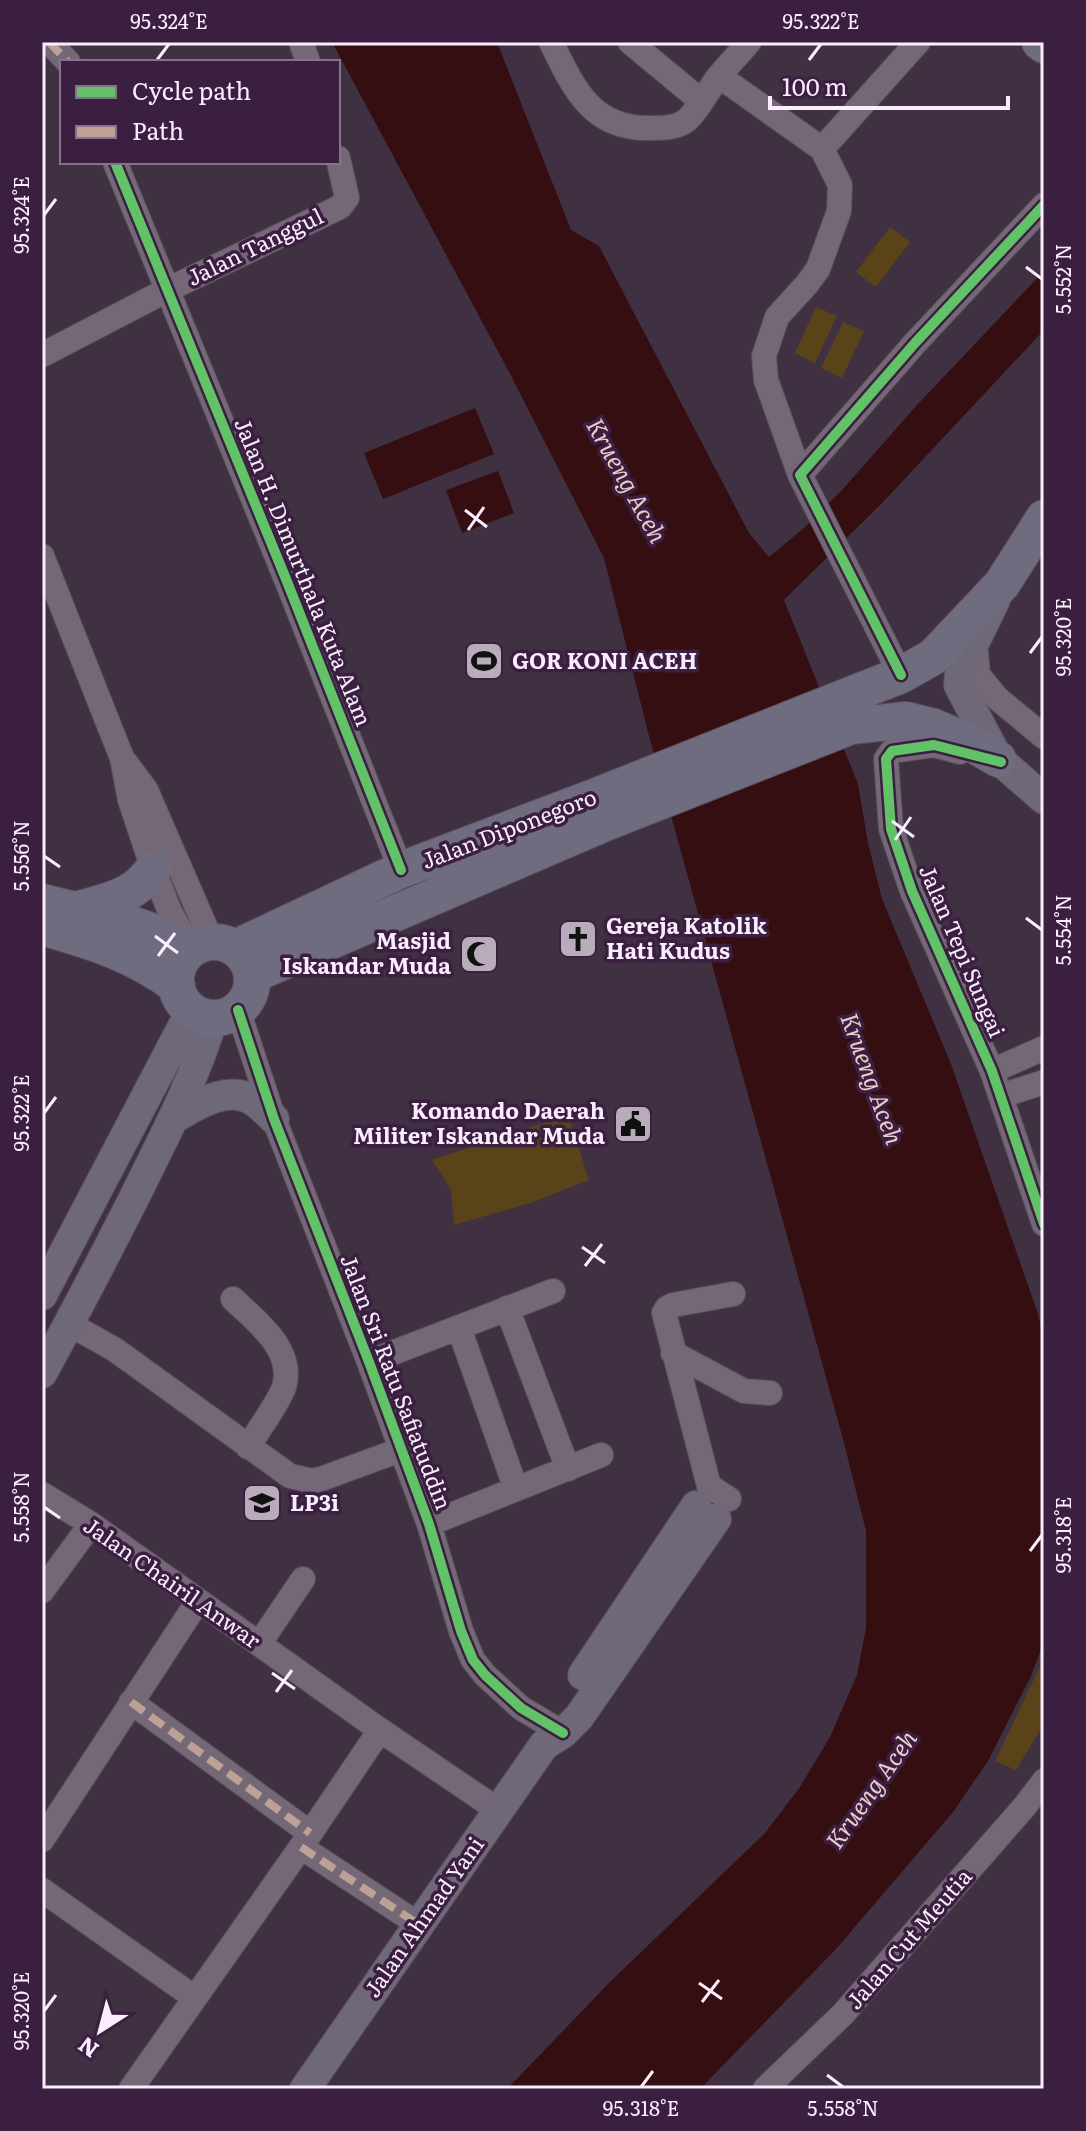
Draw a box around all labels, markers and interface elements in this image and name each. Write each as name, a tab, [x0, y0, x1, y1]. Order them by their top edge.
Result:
text: 95.324°E	[130, 5, 208, 35]
text: 95.322°E	[782, 5, 860, 35]
legend	[60, 60, 340, 164]
scale bar	[770, 60, 1008, 110]
text: 100 m	[782, 68, 848, 103]
text: Cycle path	[132, 72, 251, 107]
text: Path	[132, 112, 184, 147]
text: 95.324°E	[5, 176, 35, 254]
street label: Jalan Tanggul	[181, 198, 328, 293]
text: 5.552°N	[1047, 244, 1077, 314]
water label: Krueng Aceh	[579, 411, 677, 549]
street label: Jalan H. Dimurthala Kuta Alam	[227, 412, 381, 731]
text: 95.320°E	[1047, 598, 1077, 676]
sports icon: GOR KONI ACEH	[463, 640, 505, 682]
place label: GOR KONI ACEH	[512, 643, 697, 676]
street label: Jalan Diponegoro	[416, 779, 601, 876]
text: 5.556°N	[5, 820, 35, 892]
street label: Jalan Tepi Sungai	[912, 859, 1015, 1042]
text: 5.554°N	[1047, 894, 1077, 966]
place label: Gereja Katolik Hati Kudus	[606, 908, 767, 966]
church icon: Gereja Katolik Hati Kudus	[557, 918, 599, 960]
place label: Masjid Iskandar Muda	[282, 923, 451, 981]
mosque icon: Masjid Iskandar Muda	[458, 933, 500, 975]
water label: Krueng Aceh	[833, 1007, 913, 1149]
text: 95.322°E	[5, 1074, 35, 1152]
place label: Komando Daerah Militer Iskandar Muda	[353, 1093, 605, 1151]
public building icon: Komando Daerah Militer Iskandar Muda	[612, 1103, 654, 1145]
street label: Jalan Sri Ratu Safiatuddin	[333, 1249, 461, 1514]
text: 5.558°N	[5, 1471, 35, 1543]
school or university icon: LP3i	[241, 1482, 283, 1524]
place label: LP3i	[290, 1485, 339, 1518]
text: 95.318°E	[1047, 1497, 1077, 1573]
street label: Jalan Chairil Anwar	[77, 1508, 269, 1656]
water label: Krueng Aceh	[816, 1722, 924, 1855]
street label: Jalan Ahmad Yani	[355, 1829, 491, 2003]
street label: Jalan Cut Meutia	[837, 1860, 979, 2016]
text: 95.320°E	[5, 1972, 35, 2050]
north arrow	[60, 1991, 140, 2071]
text: N	[70, 2030, 105, 2067]
text: 95.318°E	[603, 2092, 679, 2122]
text: 5.558°N	[807, 2092, 879, 2122]

